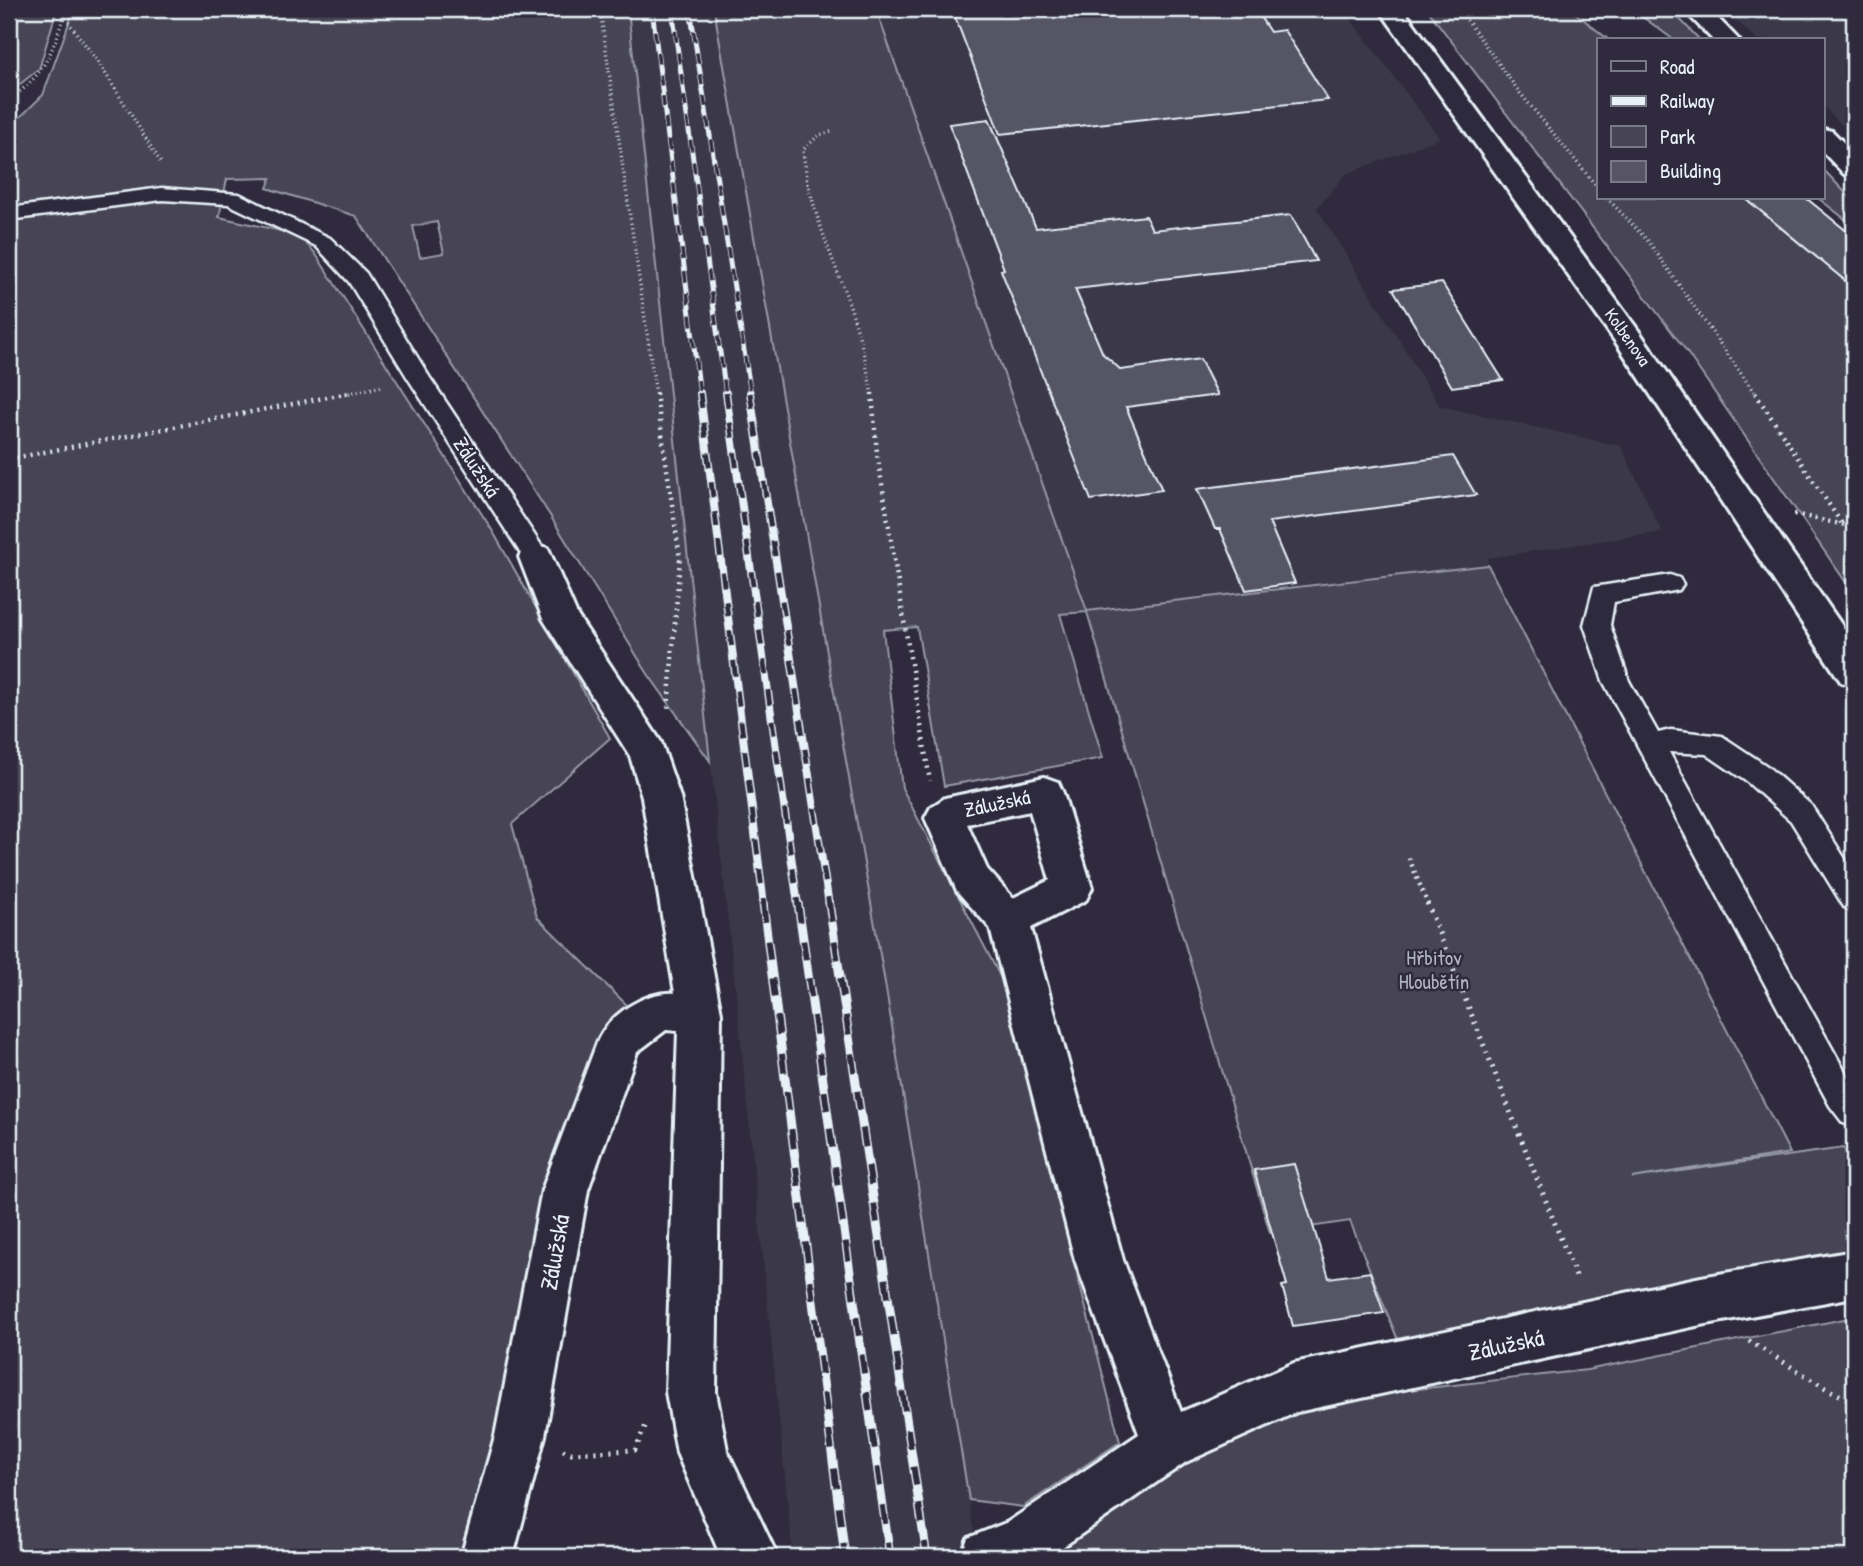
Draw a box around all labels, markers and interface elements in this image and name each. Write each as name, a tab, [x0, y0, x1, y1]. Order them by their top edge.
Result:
legend	[1597, 38, 1825, 200]
text: Road	[1660, 52, 1694, 81]
text: Railway	[1660, 86, 1715, 115]
text: Park	[1660, 122, 1695, 151]
text: Building	[1660, 156, 1721, 185]
street label: Kolbenova	[1599, 303, 1657, 371]
street label: Zálužská	[447, 431, 507, 503]
street label: Zálužská	[961, 782, 1033, 824]
park label: Hřbitov Hloubětín	[1399, 943, 1469, 996]
street label: Zálužská	[532, 1212, 576, 1292]
street label: Zálužská	[1465, 1320, 1547, 1368]

